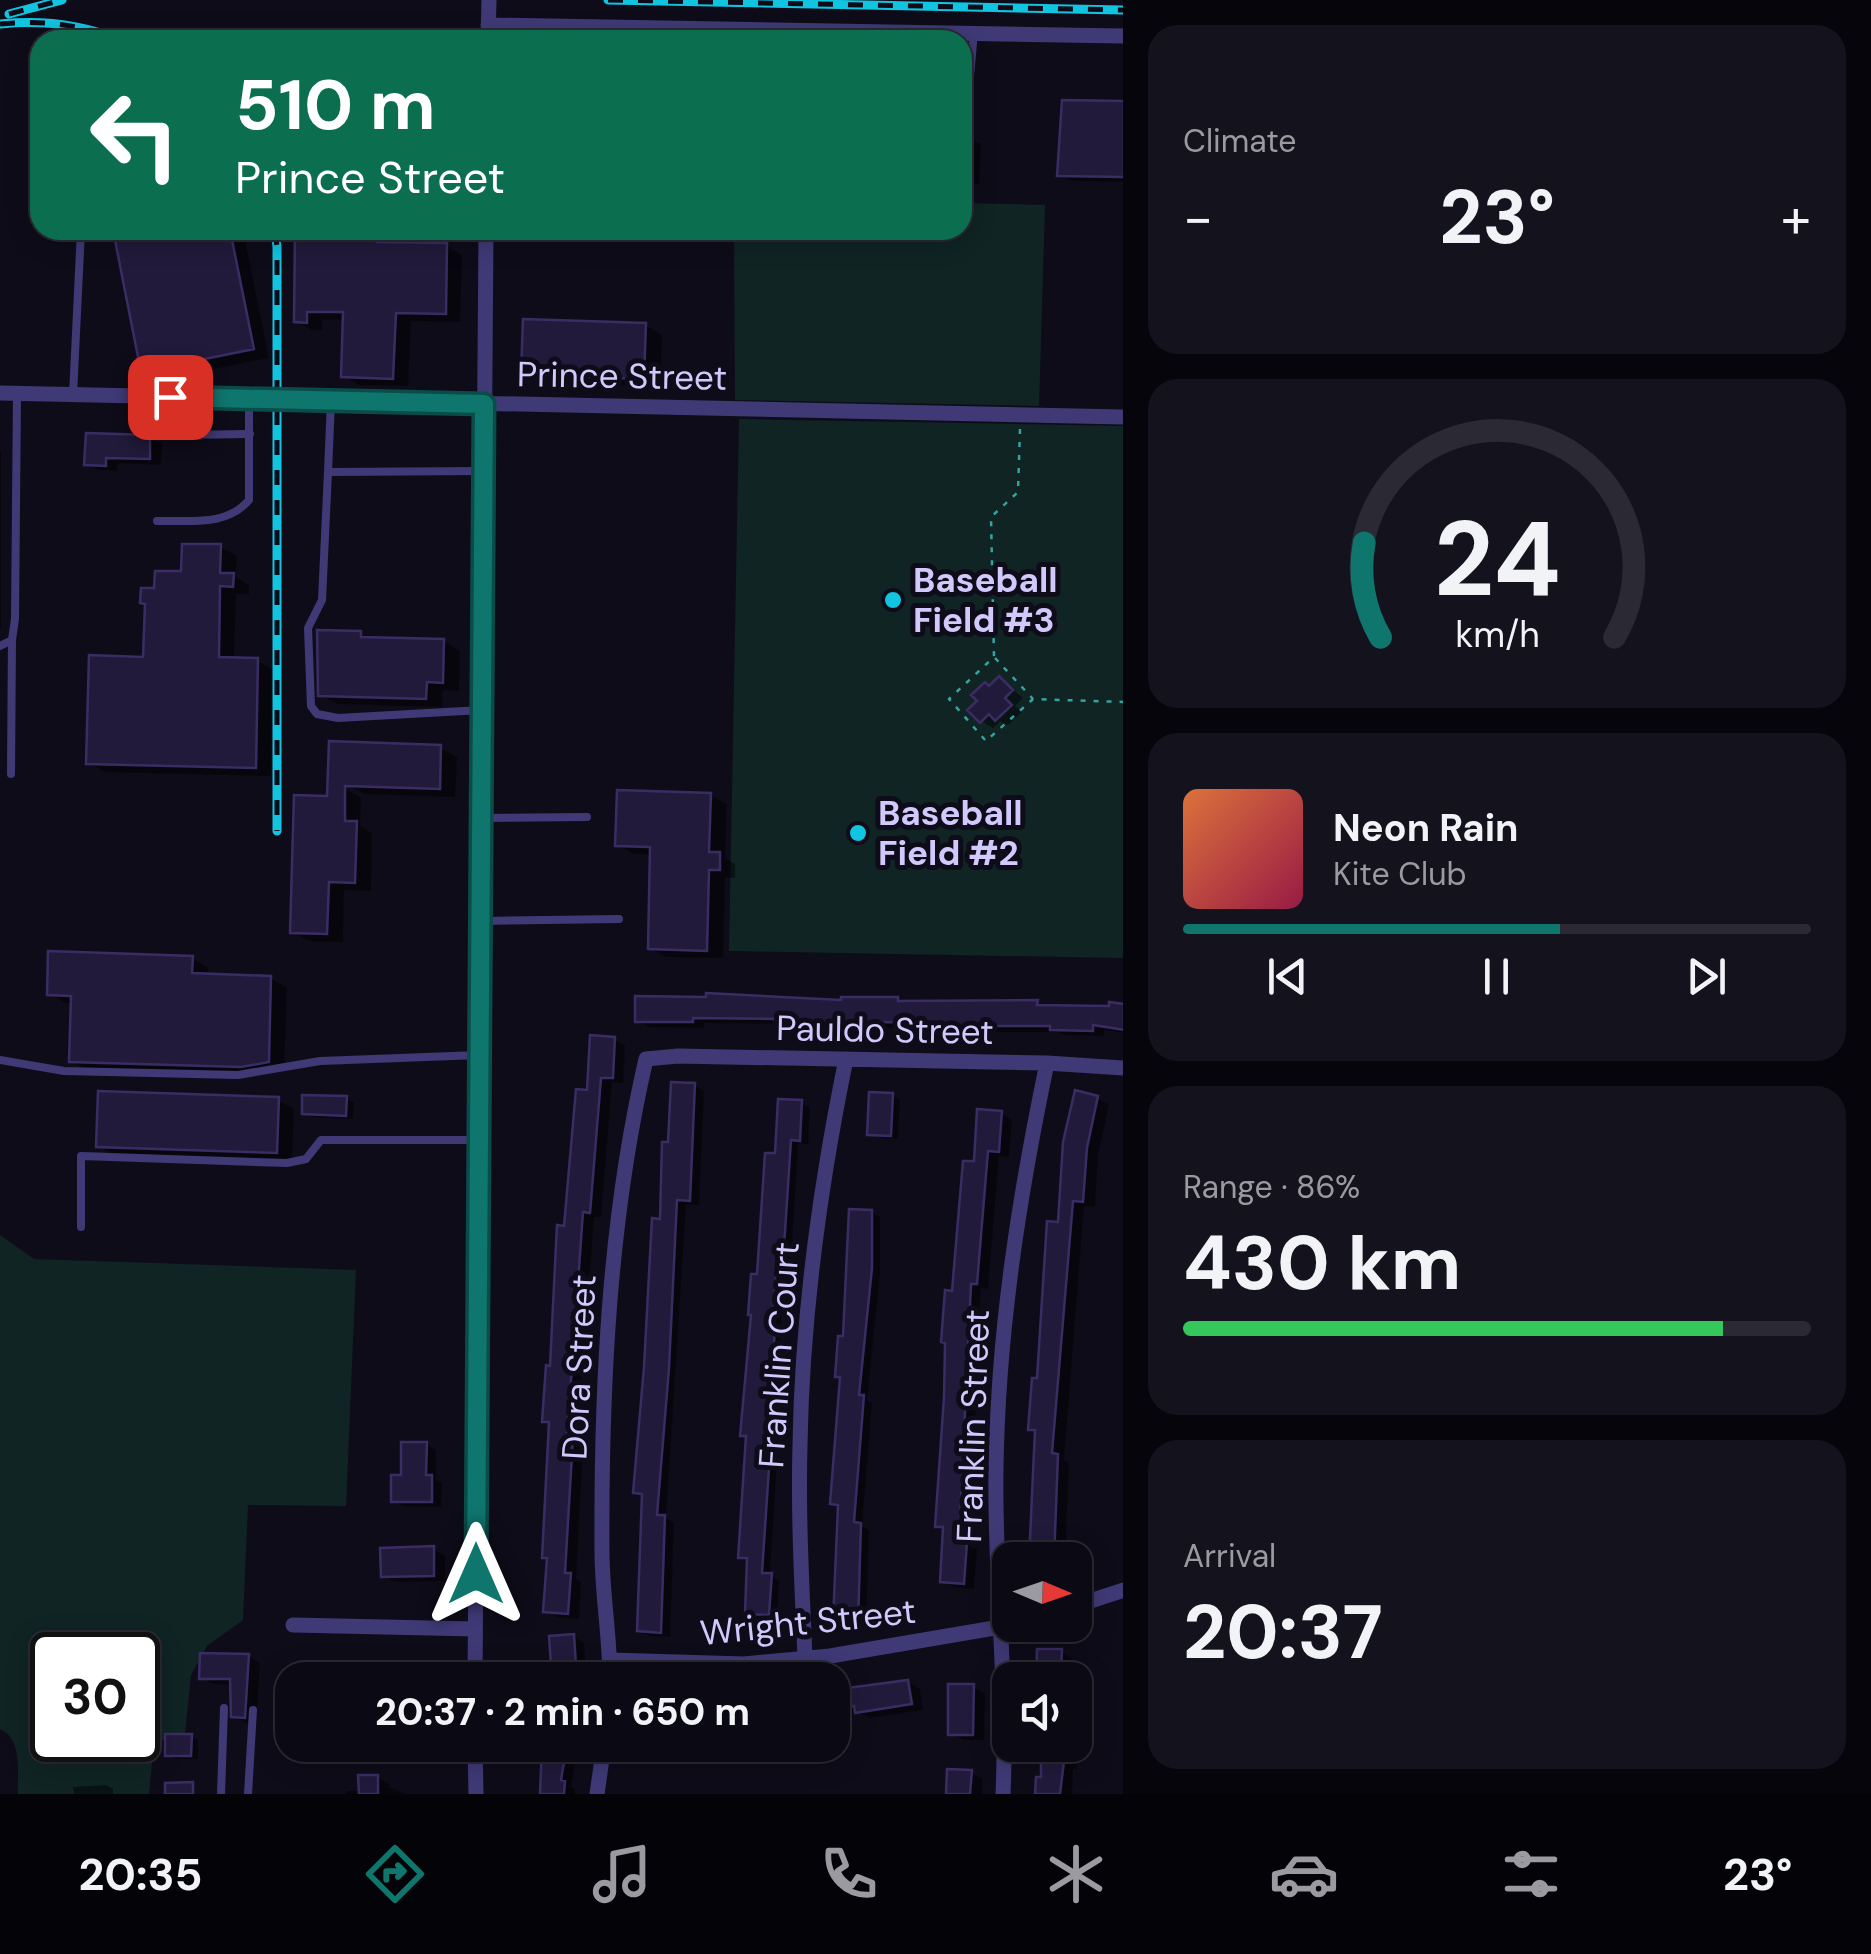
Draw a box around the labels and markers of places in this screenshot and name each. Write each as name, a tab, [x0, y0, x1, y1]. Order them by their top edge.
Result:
pin	[128, 355, 213, 440]
place label: Baseball Field #3	[913, 557, 1058, 643]
marker: Baseball Field #3	[882, 589, 904, 611]
place label: Baseball Field #2	[878, 790, 1023, 876]
marker: Baseball Field #2	[847, 822, 869, 844]

